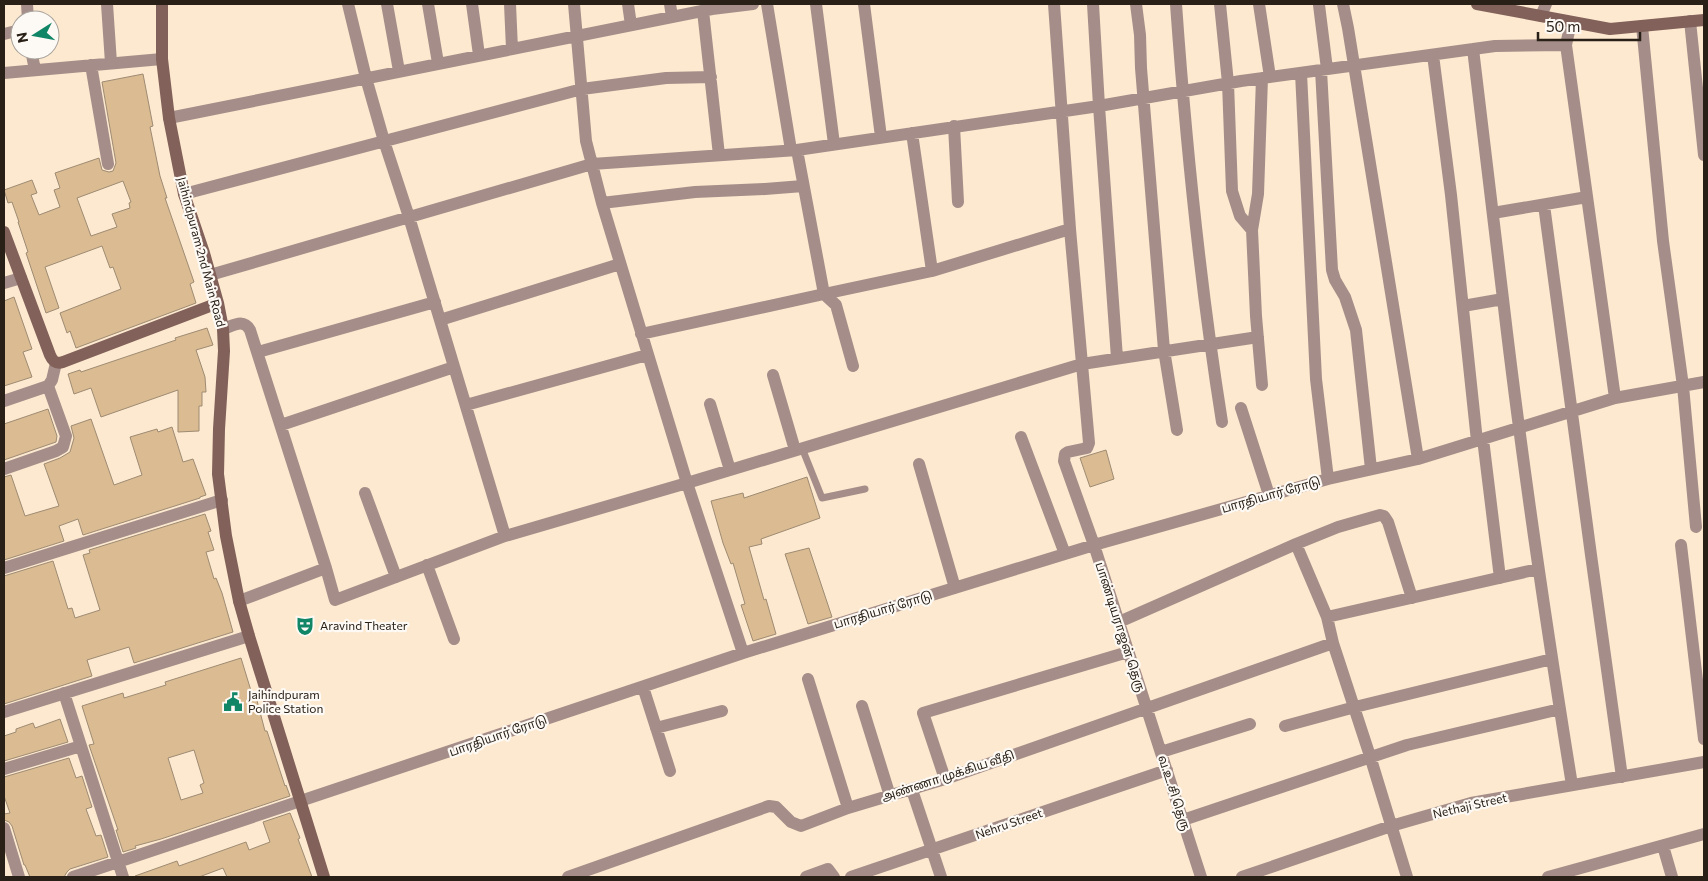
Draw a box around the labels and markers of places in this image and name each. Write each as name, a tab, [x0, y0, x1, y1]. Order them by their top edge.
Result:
theatre icon: Aravind Theater	[294, 615, 316, 637]
place label: Aravind Theater	[320, 618, 408, 632]
place label: Jaihindpuram Police Station	[248, 687, 323, 715]
public building icon: Jaihindpuram Police Station	[222, 691, 244, 713]

